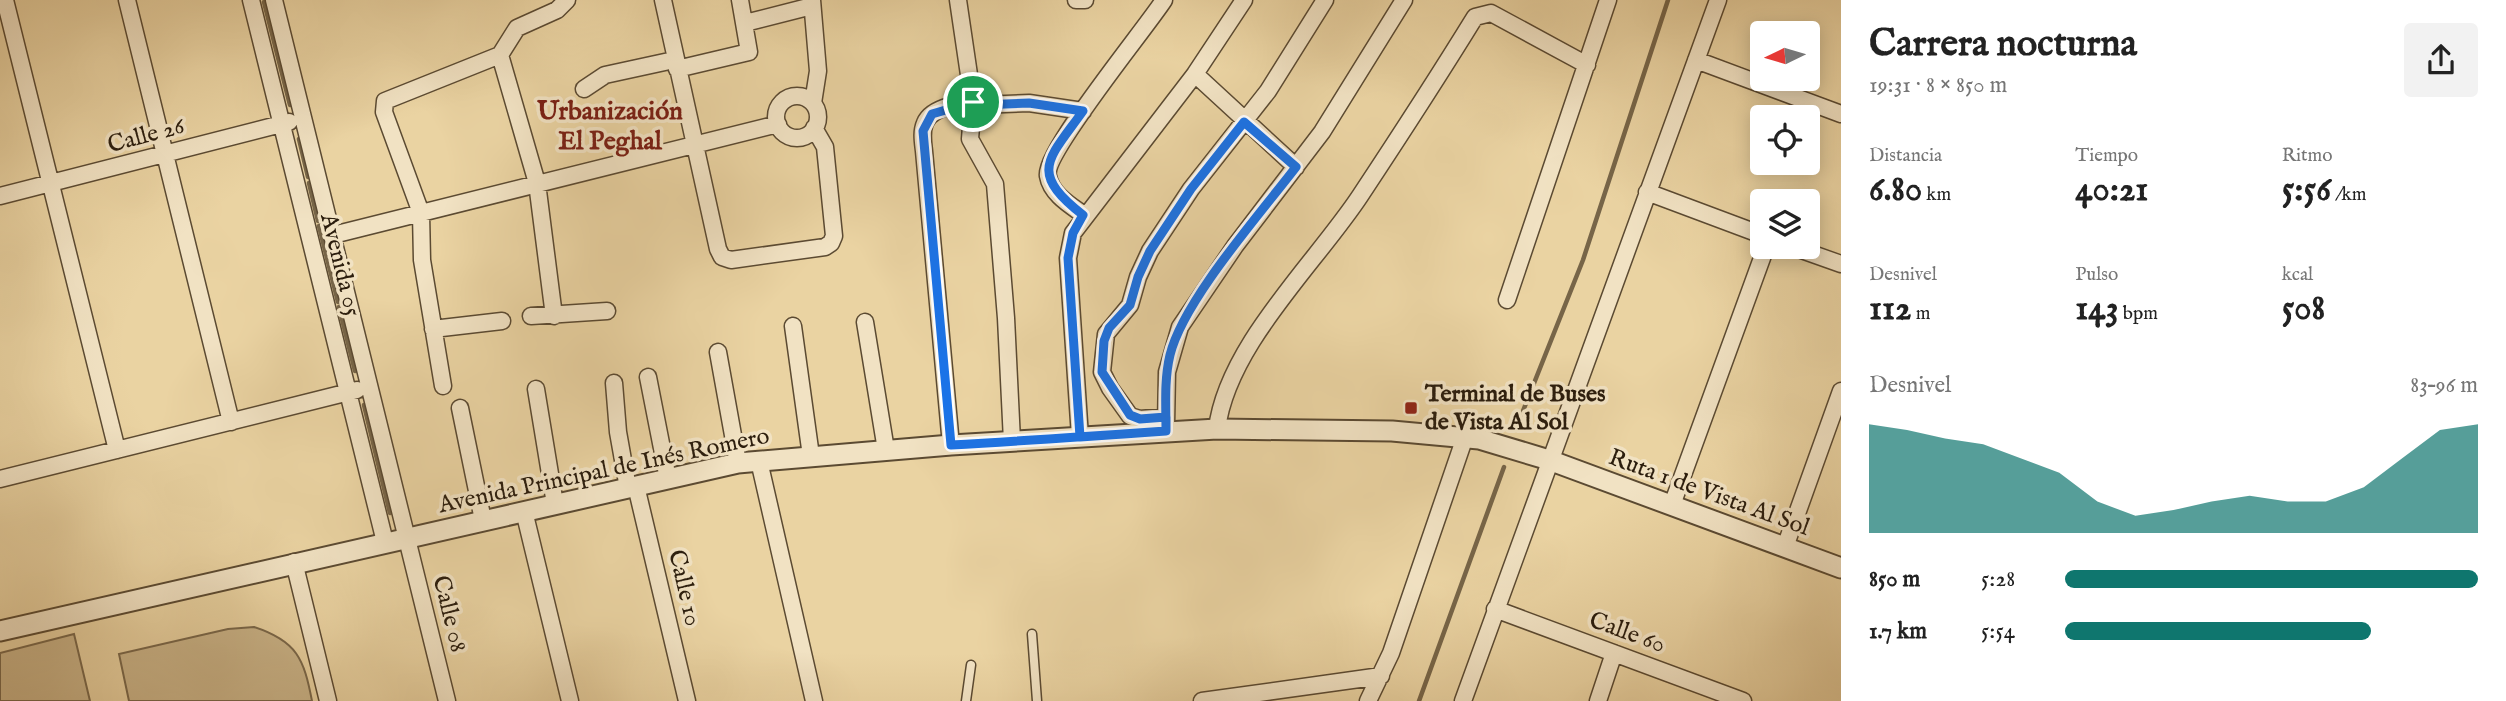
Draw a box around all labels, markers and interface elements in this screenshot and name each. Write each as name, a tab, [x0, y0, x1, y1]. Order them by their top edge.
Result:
north arrow	[1750, 21, 1820, 91]
map controls	[1750, 21, 1820, 259]
text: Carrera nocturna	[1869, 21, 2137, 69]
button: share	[2404, 23, 2478, 97]
text: 19:31 · 8 × 850 m	[1869, 71, 2007, 100]
pin	[943, 72, 1003, 132]
icon: arrive	[954, 83, 992, 121]
district label: Urbanización El Peghal	[536, 95, 683, 158]
button: locate	[1750, 105, 1820, 175]
street label: Calle 26	[104, 111, 189, 161]
text: Distancia	[1869, 144, 1942, 168]
text: Tiempo	[2075, 144, 2138, 168]
text: Ritmo	[2282, 144, 2332, 168]
text: 6.80	[1869, 168, 1922, 213]
text: 40:21	[2075, 168, 2148, 213]
text: 5:56	[2282, 168, 2331, 213]
text: km	[1922, 183, 1951, 207]
text: /km	[2331, 183, 2366, 207]
button: layers	[1750, 189, 1820, 259]
street label: Avenida 05	[312, 209, 368, 320]
text: Desnivel	[1869, 263, 1937, 287]
text: Pulso	[2075, 263, 2118, 287]
text: kcal	[2282, 263, 2313, 287]
text: 112	[1869, 287, 1912, 332]
text: 143	[2075, 287, 2119, 332]
text: 508	[2282, 287, 2325, 332]
text: m	[1912, 302, 1930, 326]
text: bpm	[2119, 302, 2158, 326]
text: Desnivel	[1869, 371, 1951, 400]
text: 83–96 m	[2410, 371, 2478, 400]
place label: Terminal de Buses de Vista Al Sol	[1424, 379, 1606, 438]
marker: Terminal de Buses de Vista Al Sol	[1403, 400, 1419, 416]
street label: Avenida Principal de Inés Romero	[435, 421, 772, 521]
street label: Ruta 1 de Vista Al Sol	[1604, 442, 1814, 544]
street label: Calle 10	[660, 547, 708, 629]
text: 850 m	[1869, 565, 1920, 594]
text: 5:28	[1981, 565, 2015, 594]
street label: Calle 08	[425, 572, 473, 656]
street label: Calle 60	[1585, 605, 1669, 661]
text: 1.7 km	[1869, 617, 1927, 646]
text: 5:54	[1981, 617, 2015, 646]

